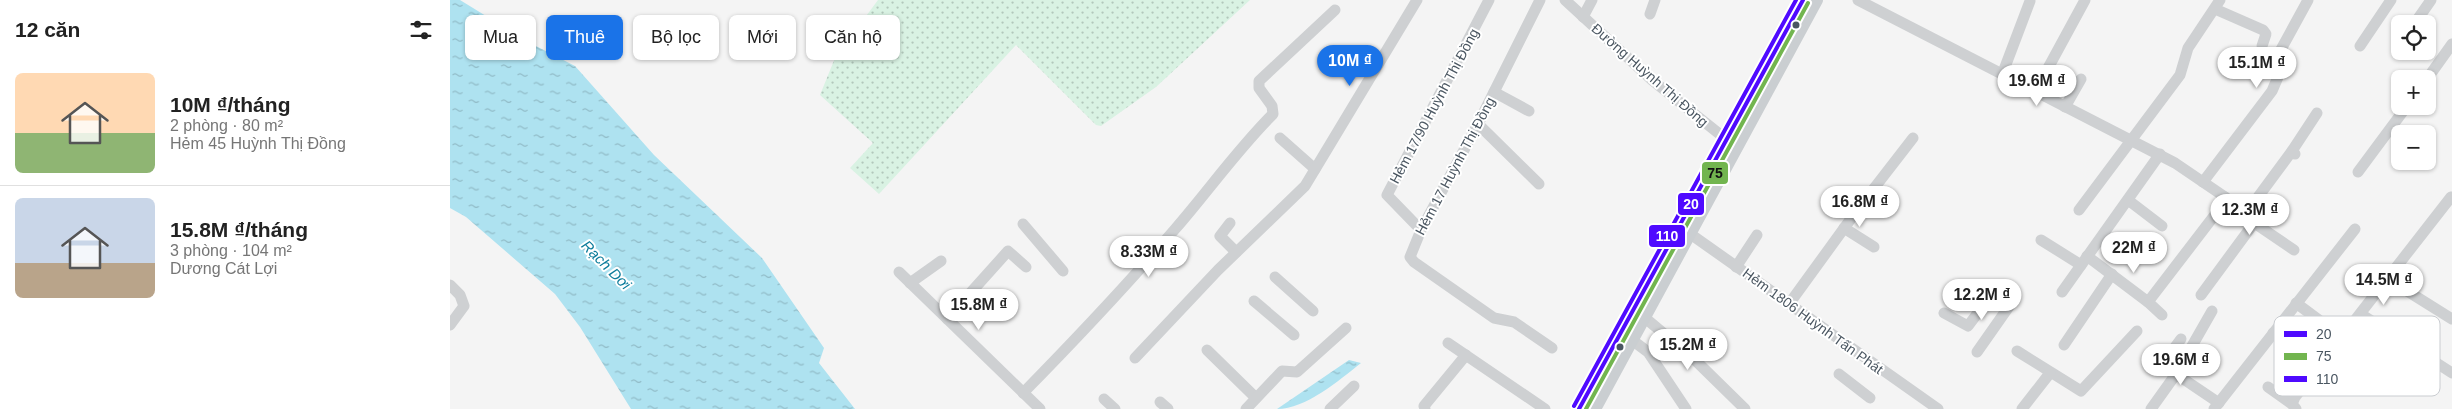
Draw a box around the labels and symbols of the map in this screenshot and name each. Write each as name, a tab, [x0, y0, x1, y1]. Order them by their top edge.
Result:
street label: Đường Huỳnh Thị Đồng	[1589, 20, 1711, 130]
unlabelled marker	[1791, 20, 1801, 30]
street label: Hẻm 17/90 Huỳnh Thị Đồng	[1386, 26, 1482, 186]
pin: 10M ₫	[1315, 44, 1385, 87]
pin: 15.1M ₫	[2211, 46, 2303, 89]
pin: 19.6M ₫	[1991, 64, 2083, 107]
street label: Hẻm 17 Huỳnh Thị Đồng	[1412, 94, 1498, 238]
line badge: 75	[1701, 161, 1729, 185]
text: 75	[1707, 165, 1723, 181]
pin: 16.8M ₫	[1814, 186, 1906, 228]
line badge: 20	[1677, 192, 1705, 216]
pin: 12.3M ₫	[2204, 194, 2296, 236]
text: 20	[1683, 196, 1699, 212]
line badge: 110	[1648, 224, 1686, 248]
text: 110	[1656, 228, 1679, 244]
pin: 22M ₫	[2099, 232, 2169, 274]
pin: 8.33M ₫	[1103, 236, 1195, 278]
water label: Rạch Dơi	[578, 237, 635, 293]
pin: 14.5M ₫	[2338, 264, 2430, 306]
street label: Hẻm 1806 Huỳnh Tấn Phát	[1740, 265, 1886, 377]
pin: 12.2M ₫	[1936, 278, 2028, 321]
pin: 15.8M ₫	[933, 288, 1025, 331]
legend	[2274, 316, 2440, 396]
text: 20	[2316, 326, 2332, 342]
pin: 15.2M ₫	[1642, 328, 1734, 371]
unlabelled marker	[1615, 342, 1625, 352]
pin: 19.6M ₫	[2135, 344, 2227, 386]
text: 75	[2316, 348, 2332, 364]
text: 110	[2316, 371, 2339, 387]

